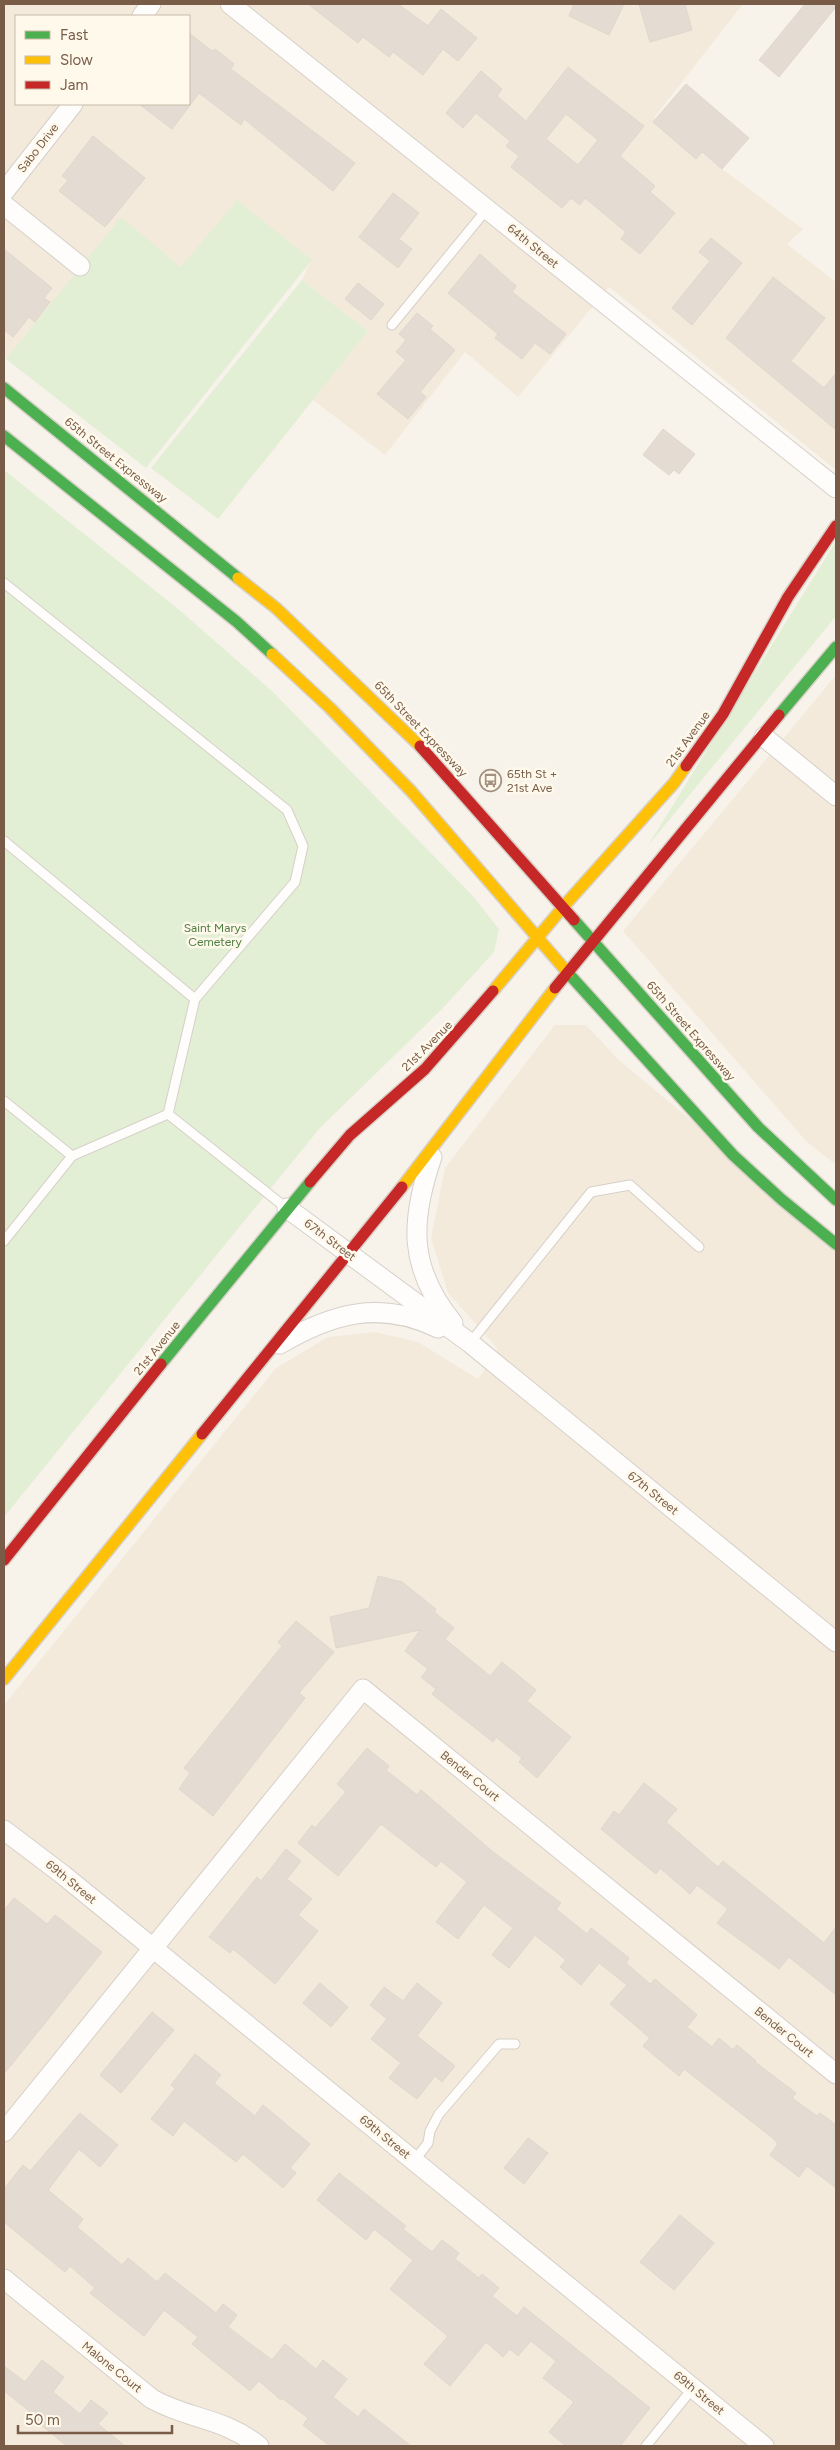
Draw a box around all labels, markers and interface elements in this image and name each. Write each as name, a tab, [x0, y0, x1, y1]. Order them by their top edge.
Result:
legend	[15, 15, 190, 105]
text: Fast	[60, 26, 89, 44]
text: Slow	[60, 51, 93, 69]
text: Jam	[60, 76, 88, 94]
street label: Sabo Drive	[15, 120, 62, 175]
street label: 64th Street	[504, 221, 562, 271]
street label: 65th Street Expressway	[62, 414, 171, 506]
street label: 65th Street Expressway	[372, 678, 471, 780]
street label: 21st Avenue	[663, 708, 713, 770]
place label: 65th St + 21st Ave	[507, 767, 557, 795]
bus stop icon: 65th St + 21st Ave	[479, 769, 503, 793]
park label: Saint Marys Cemetery	[184, 921, 247, 949]
street label: 65th Street Expressway	[644, 978, 739, 1084]
street label: 21st Avenue	[399, 1018, 455, 1074]
street label: 67th Street	[301, 1216, 359, 1264]
street label: 21st Avenue	[131, 1318, 183, 1378]
street label: 67th Street	[625, 1468, 681, 1518]
street label: Bender Court	[438, 1748, 503, 1804]
street label: 69th Street	[43, 1857, 100, 1907]
street label: Bender Court	[752, 2004, 817, 2060]
street label: 69th Street	[357, 2112, 414, 2162]
street label: Malone Court	[79, 2339, 145, 2396]
street label: 69th Street	[671, 2368, 728, 2418]
scale bar	[18, 2402, 171, 2434]
text: 50 m	[25, 2411, 60, 2429]

